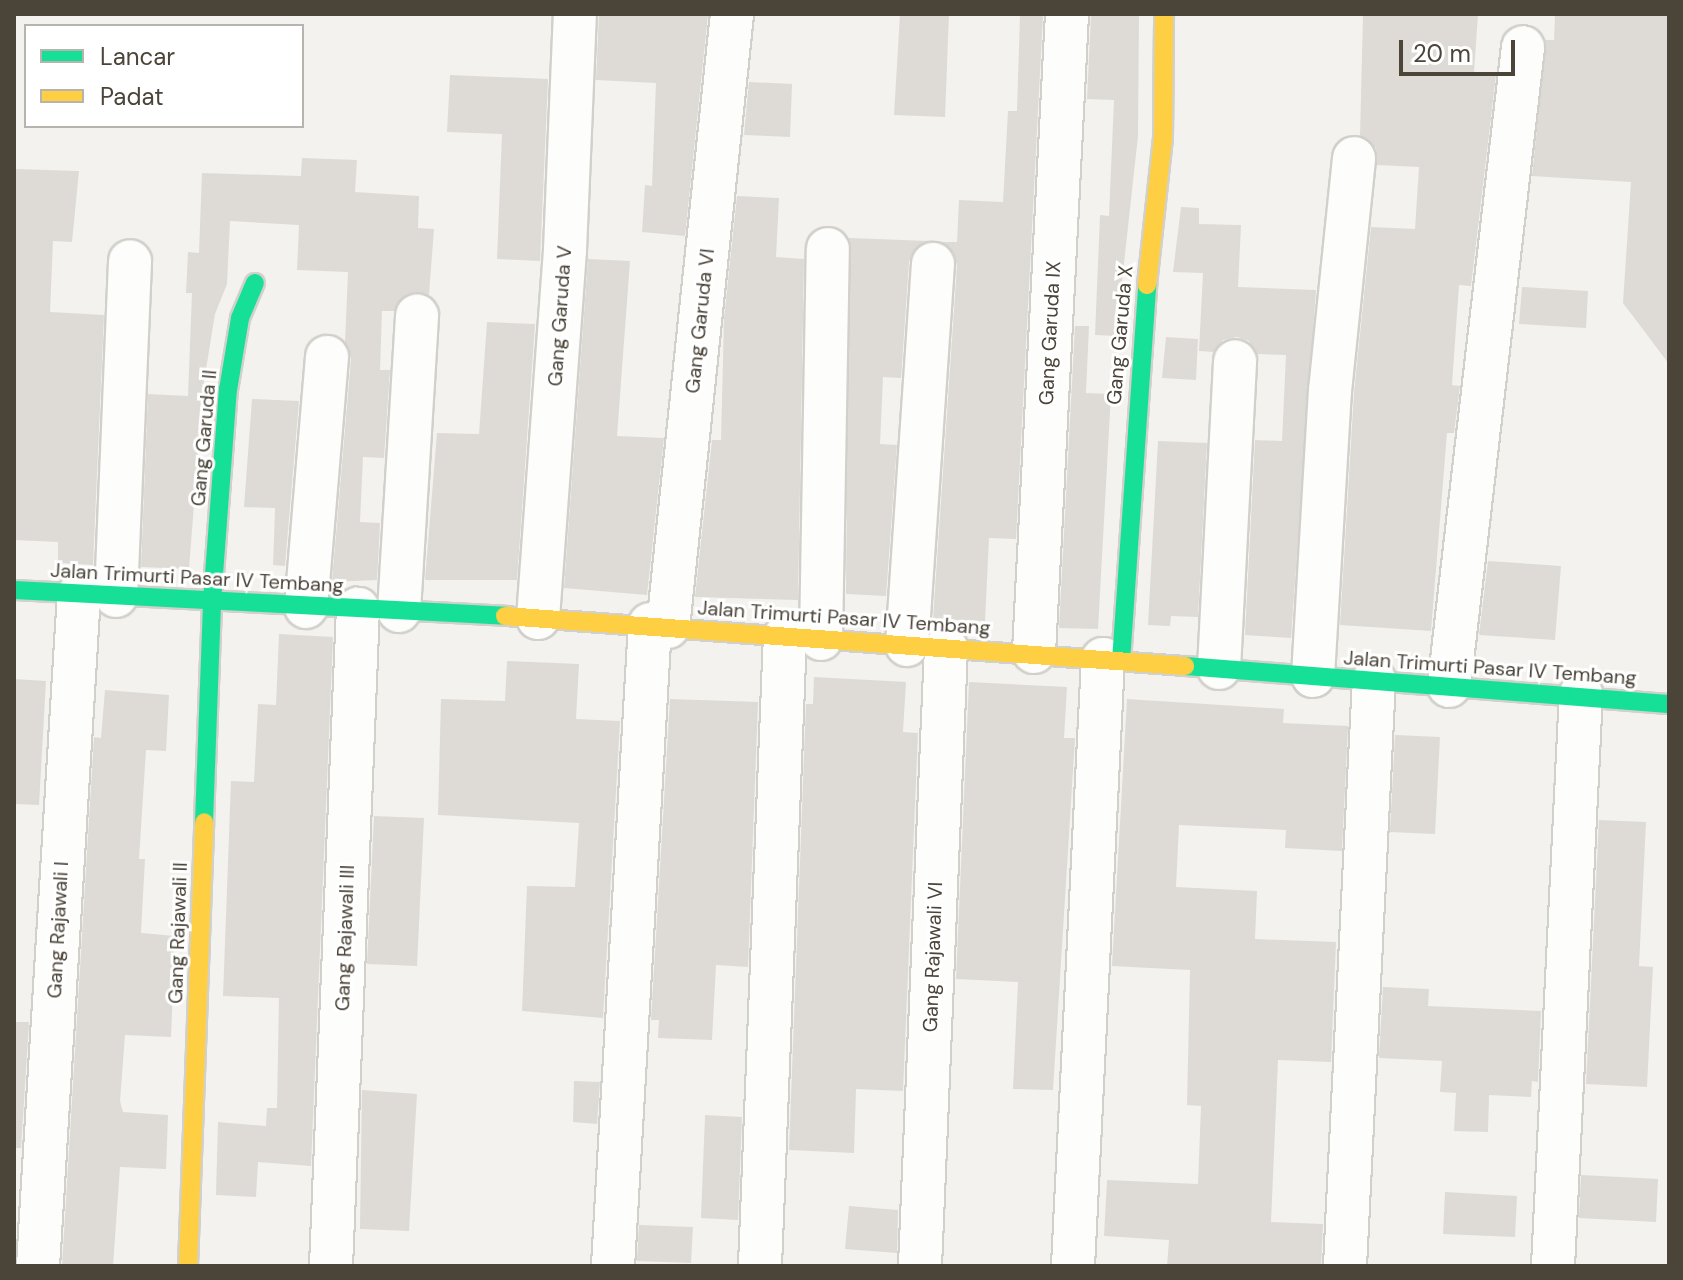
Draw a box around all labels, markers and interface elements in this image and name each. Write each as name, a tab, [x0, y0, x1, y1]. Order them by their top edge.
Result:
legend	[24, 24, 304, 128]
scale bar	[1403, 24, 1519, 74]
text: 20 m	[1413, 38, 1471, 69]
text: Lancar	[100, 41, 175, 72]
text: Padat	[100, 81, 164, 112]
street label: Gang Garuda V	[543, 245, 577, 387]
street label: Gang Garuda VI	[680, 247, 720, 395]
street label: Gang Garuda IX	[1034, 260, 1066, 406]
street label: Gang Garuda X	[1102, 264, 1138, 406]
street label: Gang Garuda II	[186, 369, 222, 507]
street label: Jalan Trimurti Pasar IV Tembang	[50, 558, 344, 598]
street label: Jalan Trimurti Pasar IV Tembang	[697, 596, 991, 640]
street label: Jalan Trimurti Pasar IV Tembang	[1343, 646, 1637, 690]
street label: Gang Rajawali I	[42, 861, 74, 999]
street label: Gang Rajawali II	[164, 862, 192, 1004]
street label: Gang Rajawali III	[330, 864, 360, 1012]
street label: Gang Rajawali VI	[918, 881, 948, 1033]

